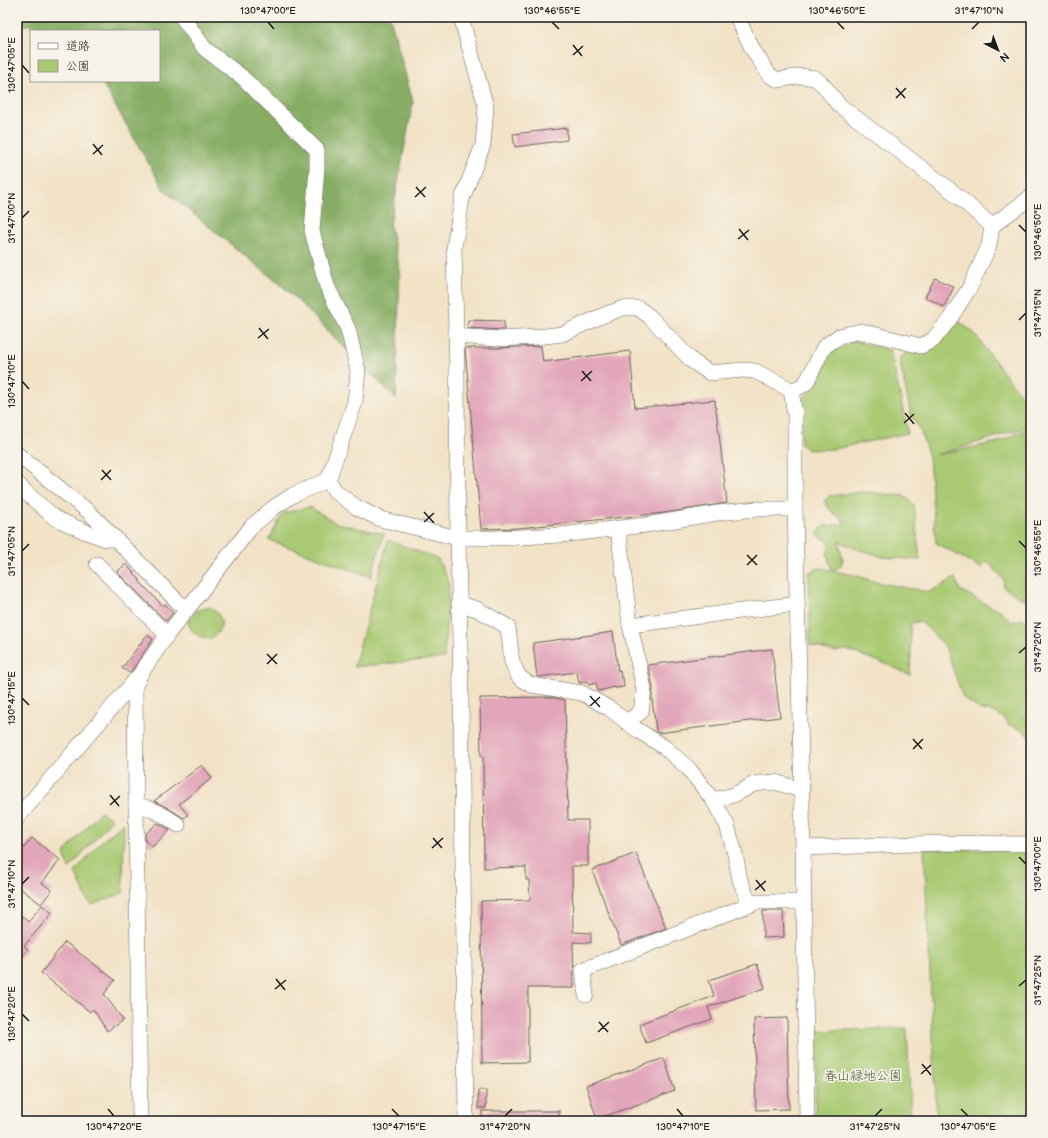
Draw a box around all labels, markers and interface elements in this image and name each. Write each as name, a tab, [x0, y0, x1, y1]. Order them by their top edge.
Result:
text: 130°47'00"E	[240, 5, 296, 17]
text: 130°46'55"E	[524, 5, 581, 17]
text: 130°46'50"E	[809, 5, 866, 17]
text: 31°47'10"N	[955, 5, 1003, 17]
legend	[30, 30, 160, 82]
north arrow	[978, 30, 1018, 70]
text: 130°47'05"E	[6, 37, 18, 93]
text: 道路	[66, 39, 90, 54]
text: N	[997, 49, 1012, 65]
text: 公園	[66, 59, 90, 74]
text: 31°47'00"N	[6, 193, 18, 243]
text: 130°46'50"E	[1032, 203, 1044, 260]
text: 31°47'15"N	[1032, 289, 1044, 337]
text: 130°47'10"E	[6, 354, 18, 408]
text: 130°46'55"E	[1032, 519, 1044, 576]
text: 31°47'05"N	[6, 526, 18, 576]
text: 31°47'20"N	[1032, 622, 1044, 672]
text: 130°47'15"E	[6, 671, 18, 725]
text: 130°47'00"E	[1032, 836, 1044, 892]
text: 31°47'10"N	[6, 860, 18, 908]
text: 31°47'25"N	[1032, 955, 1044, 1005]
text: 130°47'20"E	[6, 986, 18, 1042]
park label: 春山緑地公園	[824, 1068, 902, 1084]
text: 130°47'20"E	[86, 1121, 142, 1133]
text: 130°47'15"E	[372, 1121, 426, 1133]
text: 31°47'20"N	[480, 1121, 530, 1133]
text: 130°47'10"E	[656, 1121, 710, 1133]
text: 31°47'25"N	[850, 1121, 900, 1133]
text: 130°47'05"E	[940, 1121, 996, 1133]

